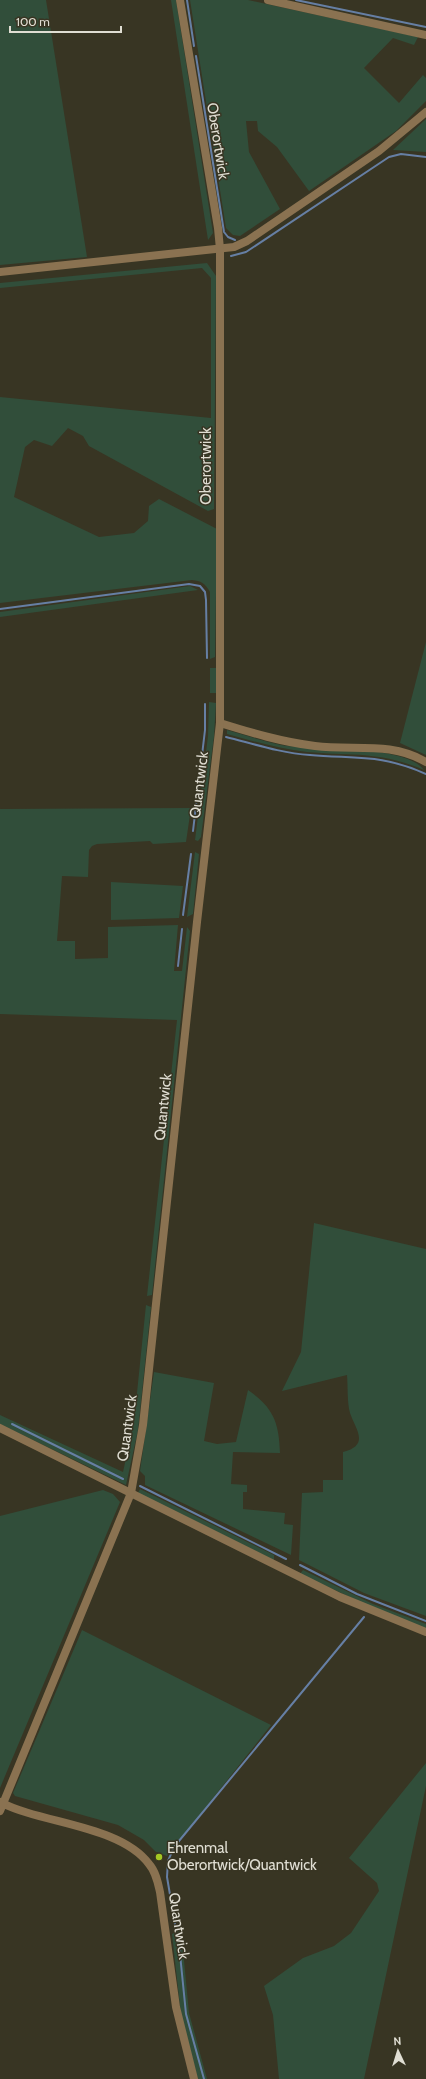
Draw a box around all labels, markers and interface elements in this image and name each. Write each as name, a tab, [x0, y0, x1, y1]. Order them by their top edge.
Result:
scale bar	[10, 8, 121, 34]
text: 100 m	[16, 14, 50, 29]
street label: Oberortwick	[203, 101, 233, 181]
street label: Oberortwick	[197, 427, 215, 505]
street label: Quantwick	[186, 750, 212, 820]
street label: Quantwick	[151, 1072, 176, 1141]
street label: Quantwick	[113, 1393, 141, 1463]
place label: Ehrenmal Oberortwick/Quantwick	[167, 1839, 317, 1874]
marker: Ehrenmal Oberortwick/Quantwick	[154, 1852, 164, 1862]
street label: Quantwick	[165, 1891, 193, 1961]
north arrow	[378, 2031, 418, 2071]
text: N	[393, 2034, 402, 2048]

